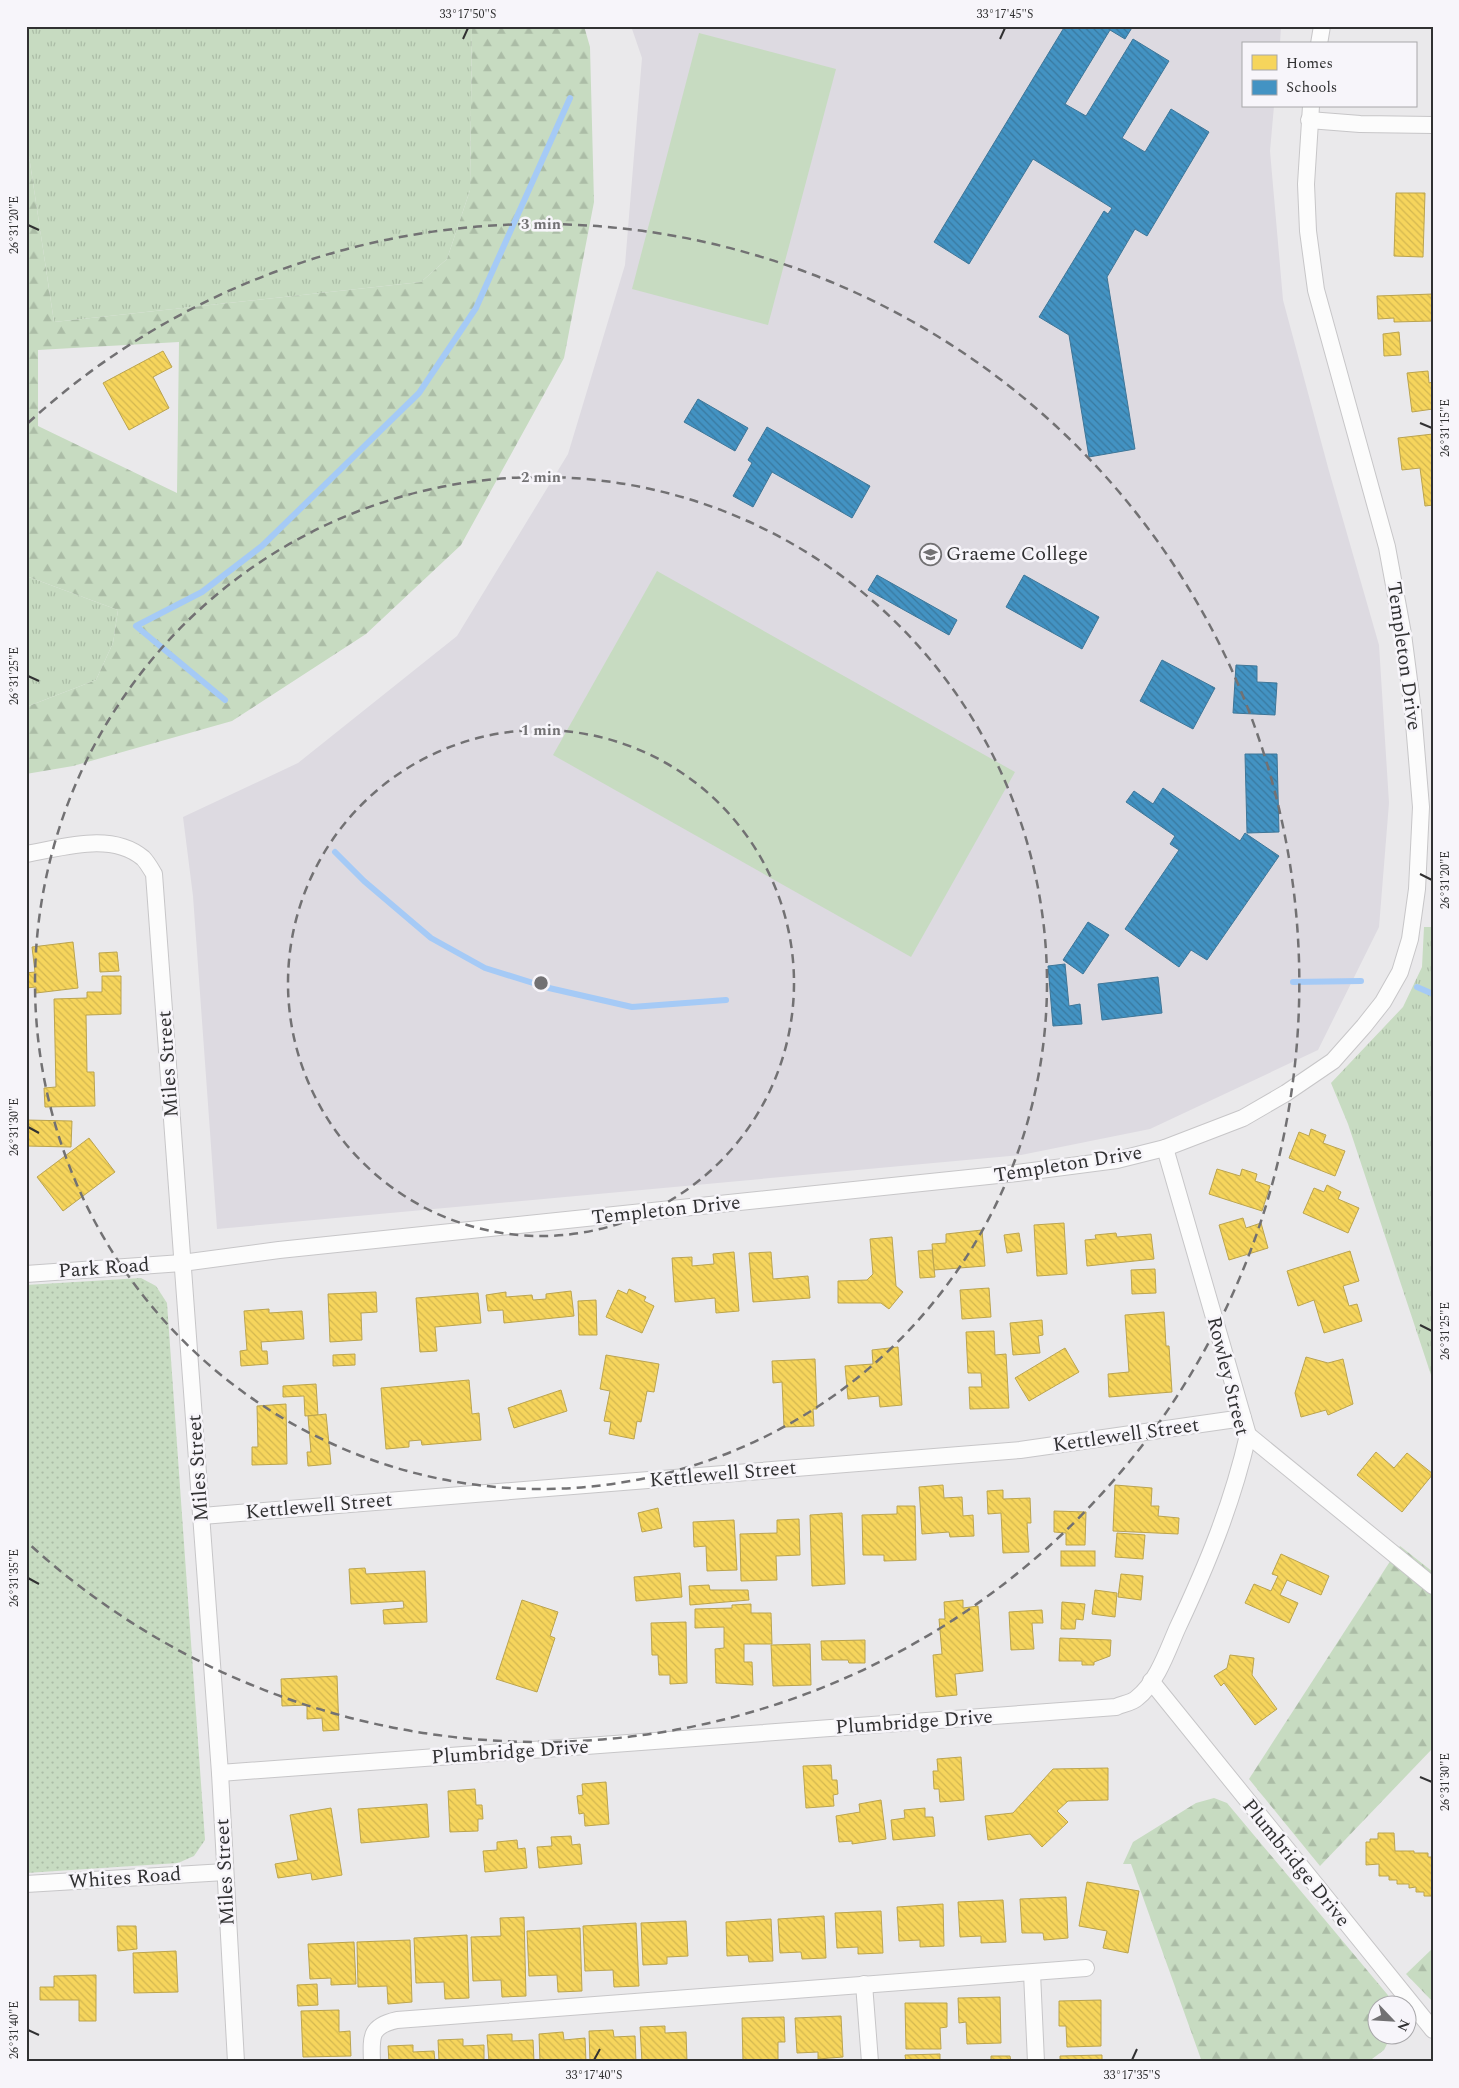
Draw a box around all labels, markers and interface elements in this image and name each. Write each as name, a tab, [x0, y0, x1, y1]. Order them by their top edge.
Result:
text: 33°17'50"S	[440, 5, 496, 24]
text: 33°17'45"S	[977, 5, 1033, 24]
legend	[1242, 42, 1416, 108]
text: Homes	[1286, 52, 1333, 75]
text: Schools	[1286, 76, 1337, 99]
text: 26°31'20"E	[5, 196, 24, 254]
text: 3 min	[521, 213, 561, 236]
text: 26°31'15"E	[1436, 399, 1455, 457]
text: 2 min	[521, 466, 561, 489]
place label: Graeme College	[946, 539, 1088, 569]
school or university icon: Graeme College	[918, 542, 942, 566]
street label: Templeton Drive	[1379, 580, 1429, 732]
text: 26°31'25"E	[5, 647, 24, 705]
text: 1 min	[521, 719, 561, 742]
text: 26°31'20"E	[1436, 851, 1455, 909]
centre of rings	[532, 974, 550, 992]
street label: Miles Street	[149, 1010, 187, 1118]
text: 26°31'30"E	[5, 1098, 24, 1156]
street label: Templeton Drive	[992, 1137, 1144, 1191]
street label: Templeton Drive	[590, 1187, 742, 1233]
street label: Park Road	[57, 1250, 151, 1286]
text: 26°31'25"E	[1436, 1302, 1455, 1360]
street label: Rowley Street	[1199, 1313, 1257, 1439]
street label: Kettlewell Street	[1051, 1410, 1201, 1460]
street label: Miles Street	[179, 1414, 217, 1522]
street label: Kettlewell Street	[648, 1453, 798, 1495]
street label: Kettlewell Street	[244, 1485, 394, 1527]
text: 26°31'35"E	[5, 1549, 24, 1607]
street label: Plumbridge Drive	[834, 1702, 994, 1742]
street label: Plumbridge Drive	[430, 1732, 590, 1772]
text: 26°31'30"E	[1436, 1753, 1455, 1811]
street label: Plumbridge Drive	[1235, 1792, 1357, 1934]
street label: Miles Street	[207, 1818, 243, 1926]
street label: Whites Road	[68, 1859, 182, 1897]
north arrow	[1366, 1996, 1416, 2046]
text: 26°31'40"E	[5, 2001, 24, 2059]
text: N	[1391, 2016, 1415, 2035]
text: 33°17'40"S	[566, 2066, 622, 2085]
text: 33°17'35"S	[1104, 2066, 1160, 2085]

